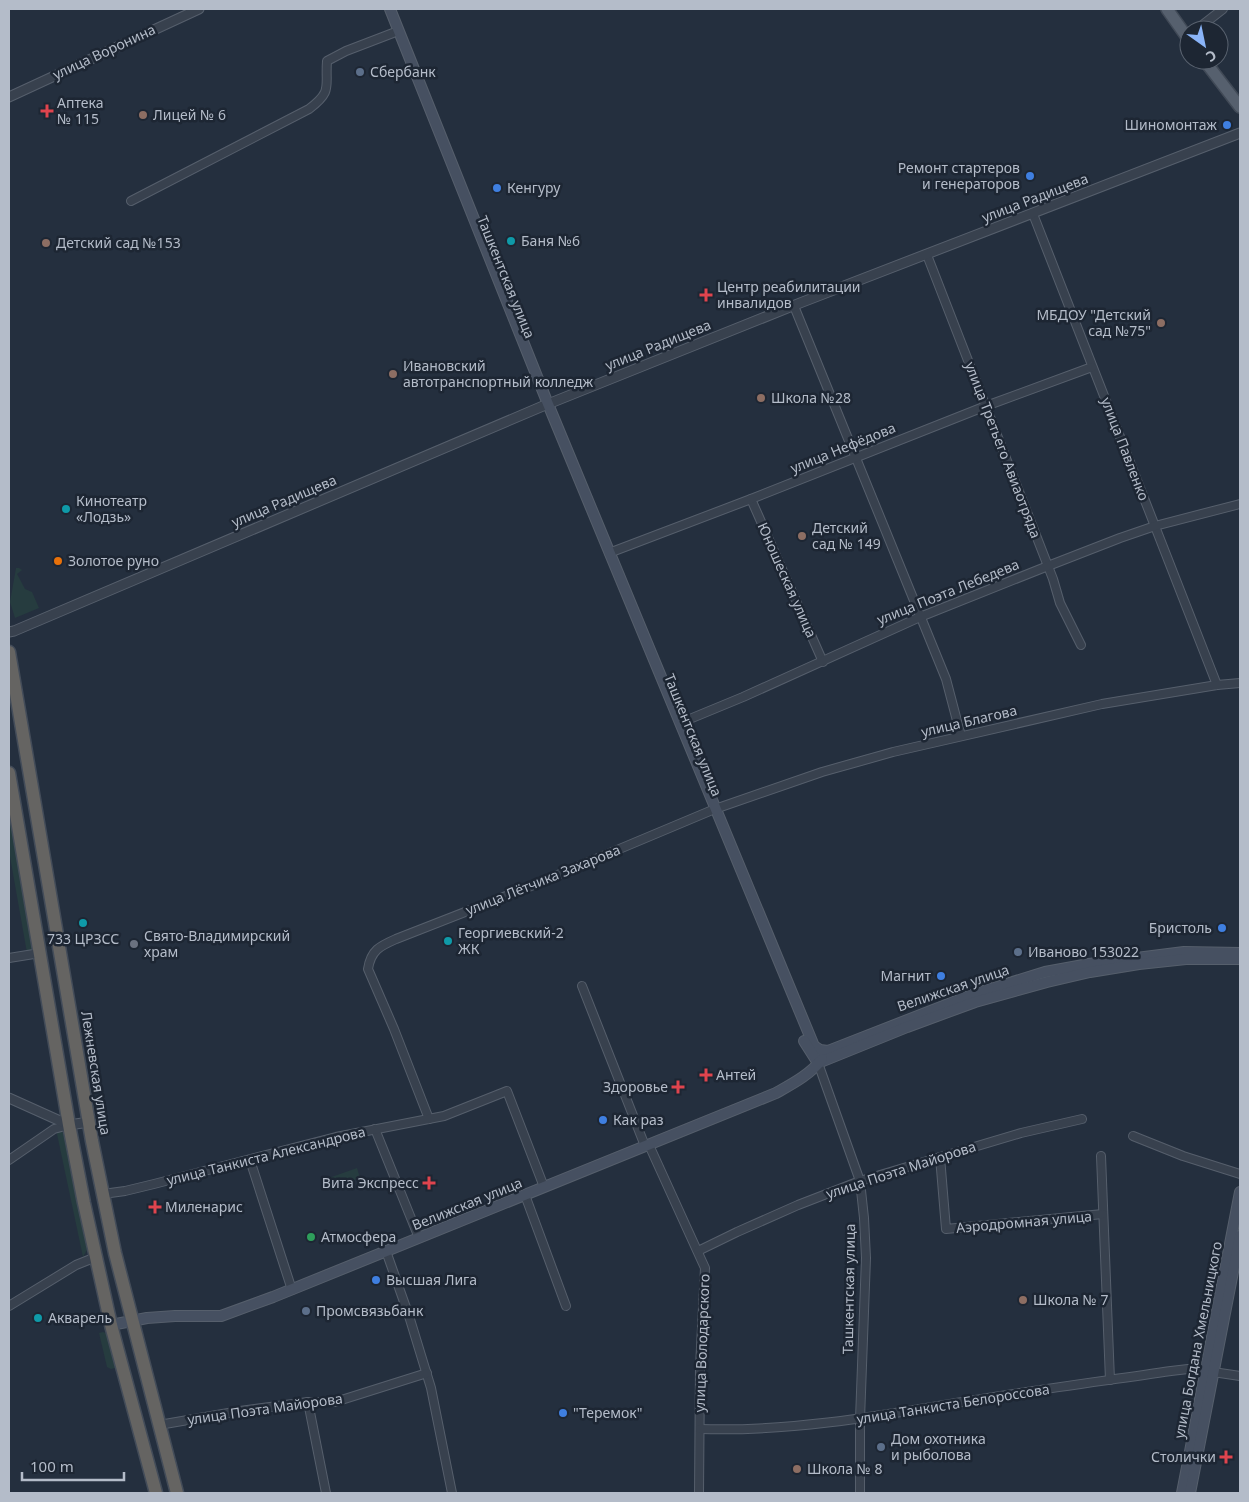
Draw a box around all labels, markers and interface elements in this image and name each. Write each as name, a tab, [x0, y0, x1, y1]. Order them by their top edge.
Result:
street label: улица Воронина	[49, 19, 158, 84]
north arrow	[1179, 20, 1229, 70]
text: С	[1202, 46, 1220, 67]
place label: Сбербанк	[370, 62, 436, 81]
marker: Сбербанк	[354, 66, 366, 78]
place label: Аптека № 115	[57, 93, 103, 128]
marker: Аптека № 115	[41, 105, 53, 117]
place label: Лицей № 6	[153, 105, 226, 124]
marker: Лицей № 6	[137, 109, 149, 121]
place label: Шиномонтаж	[1125, 115, 1217, 134]
marker: Шиномонтаж	[1221, 119, 1233, 131]
place label: Ремонт стартеров и генераторов	[898, 158, 1020, 193]
street label: улица Радищева	[979, 169, 1091, 227]
marker: Ремонт стартеров и генераторов	[1024, 170, 1036, 182]
place label: Кенгуру	[507, 178, 561, 197]
marker: Кенгуру	[491, 182, 503, 194]
street label: Ташкентская улица	[473, 213, 540, 341]
place label: Баня №6	[521, 231, 580, 250]
place label: Детский сад №153	[56, 233, 181, 252]
marker: Баня №6	[505, 235, 517, 247]
marker: Детский сад №153	[40, 237, 52, 249]
place label: Центр реабилитации инвалидов	[717, 277, 861, 312]
marker: Центр реабилитации инвалидов	[699, 288, 713, 302]
place label: МБДОУ "Детский сад №75"	[1036, 305, 1151, 340]
street label: улица Радищева	[602, 315, 713, 374]
marker: МБДОУ "Детский сад №75"	[1155, 317, 1167, 329]
place label: Ивановский автотранспортный колледж	[403, 356, 594, 391]
street label: улица Третьего Авиаотряда	[961, 359, 1046, 541]
marker: Ивановский автотранспортный колледж	[387, 368, 399, 380]
place label: Школа №28	[771, 388, 851, 407]
marker: Школа №28	[755, 392, 767, 404]
street label: улица Павленко	[1097, 394, 1154, 503]
street label: улица Нефёдова	[787, 418, 898, 477]
street label: улица Радищева	[228, 470, 339, 531]
place label: Кинотеатр «Лодзь»	[76, 491, 147, 526]
marker: Кинотеатр «Лодзь»	[60, 503, 72, 515]
place label: Детский сад № 149	[812, 518, 881, 553]
street label: Юношеская улица	[753, 519, 821, 640]
marker: Детский сад № 149	[796, 530, 808, 542]
place label: Золотое руно	[68, 551, 159, 570]
street label: улица Поэта Лебедева	[874, 554, 1022, 629]
marker: Золотое руно	[52, 555, 64, 567]
street label: Ташкентская улица	[660, 671, 727, 799]
street label: улица Благова	[919, 700, 1019, 741]
street label: улица Лётчика Захарова	[463, 840, 623, 919]
marker: 733 ЦРЗСС	[77, 917, 89, 929]
place label: Бристоль	[1149, 918, 1212, 937]
marker: Бристоль	[1216, 922, 1228, 934]
place label: Георгиевский-2 ЖК	[458, 923, 564, 958]
place label: Свято-Владимирский храм	[144, 926, 290, 961]
place label: 733 ЦРЗСС	[47, 929, 119, 948]
marker: Георгиевский-2 ЖК	[442, 935, 454, 947]
marker: Свято-Владимирский храм	[128, 938, 140, 950]
place label: Иваново 153022	[1028, 942, 1139, 961]
marker: Иваново 153022	[1012, 946, 1024, 958]
street label: Велижская улица	[894, 959, 1011, 1016]
place label: Магнит	[881, 966, 931, 985]
marker: Магнит	[935, 970, 947, 982]
street label: Лежневская улица	[77, 1010, 116, 1136]
place label: Антей	[716, 1065, 756, 1084]
marker: Антей	[700, 1069, 712, 1081]
place label: Здоровье	[603, 1077, 668, 1096]
marker: Здоровье	[672, 1081, 684, 1093]
place label: Как раз	[613, 1110, 664, 1129]
marker: Как раз	[597, 1114, 609, 1126]
street label: улица Танкиста Александрова	[165, 1122, 367, 1189]
street label: улица Поэта Майорова	[823, 1136, 978, 1203]
place label: Вита Экспресс	[322, 1173, 419, 1192]
street label: Велижская улица	[409, 1173, 525, 1234]
marker: Вита Экспресс	[423, 1177, 435, 1189]
place label: Миленарис	[165, 1197, 243, 1216]
marker: Миленарис	[149, 1201, 161, 1213]
street label: Аэродромная улица	[955, 1206, 1093, 1237]
street label: Ташкентская улица	[838, 1224, 859, 1354]
place label: Атмосфера	[321, 1227, 396, 1246]
marker: Атмосфера	[305, 1231, 317, 1243]
street label: улица Богдана Хмельницкого	[1169, 1240, 1226, 1440]
place label: Высшая Лига	[386, 1270, 477, 1289]
street label: улица Володарского	[690, 1273, 713, 1413]
marker: Высшая Лига	[370, 1274, 382, 1286]
place label: Школа № 7	[1033, 1290, 1109, 1309]
marker: Школа № 7	[1017, 1294, 1029, 1306]
place label: Промсвязьбанк	[316, 1301, 424, 1320]
marker: Промсвязьбанк	[300, 1305, 312, 1317]
place label: Акварель	[48, 1308, 112, 1327]
marker: Акварель	[32, 1312, 44, 1324]
street label: улица Танкиста Белороссова	[855, 1379, 1051, 1428]
street label: улица Поэта Майорова	[186, 1388, 344, 1429]
place label: "Теремок"	[573, 1403, 642, 1422]
marker: "Теремок"	[557, 1407, 569, 1419]
place label: Дом охотника и рыболова	[891, 1429, 986, 1464]
marker: Дом охотника и рыболова	[875, 1441, 887, 1453]
place label: Столички	[1151, 1447, 1216, 1466]
scale bar	[22, 1450, 125, 1482]
marker: Столички	[1220, 1451, 1232, 1463]
text: 100 m	[30, 1456, 74, 1476]
place label: Школа № 8	[807, 1459, 883, 1478]
marker: Школа № 8	[791, 1463, 803, 1475]

